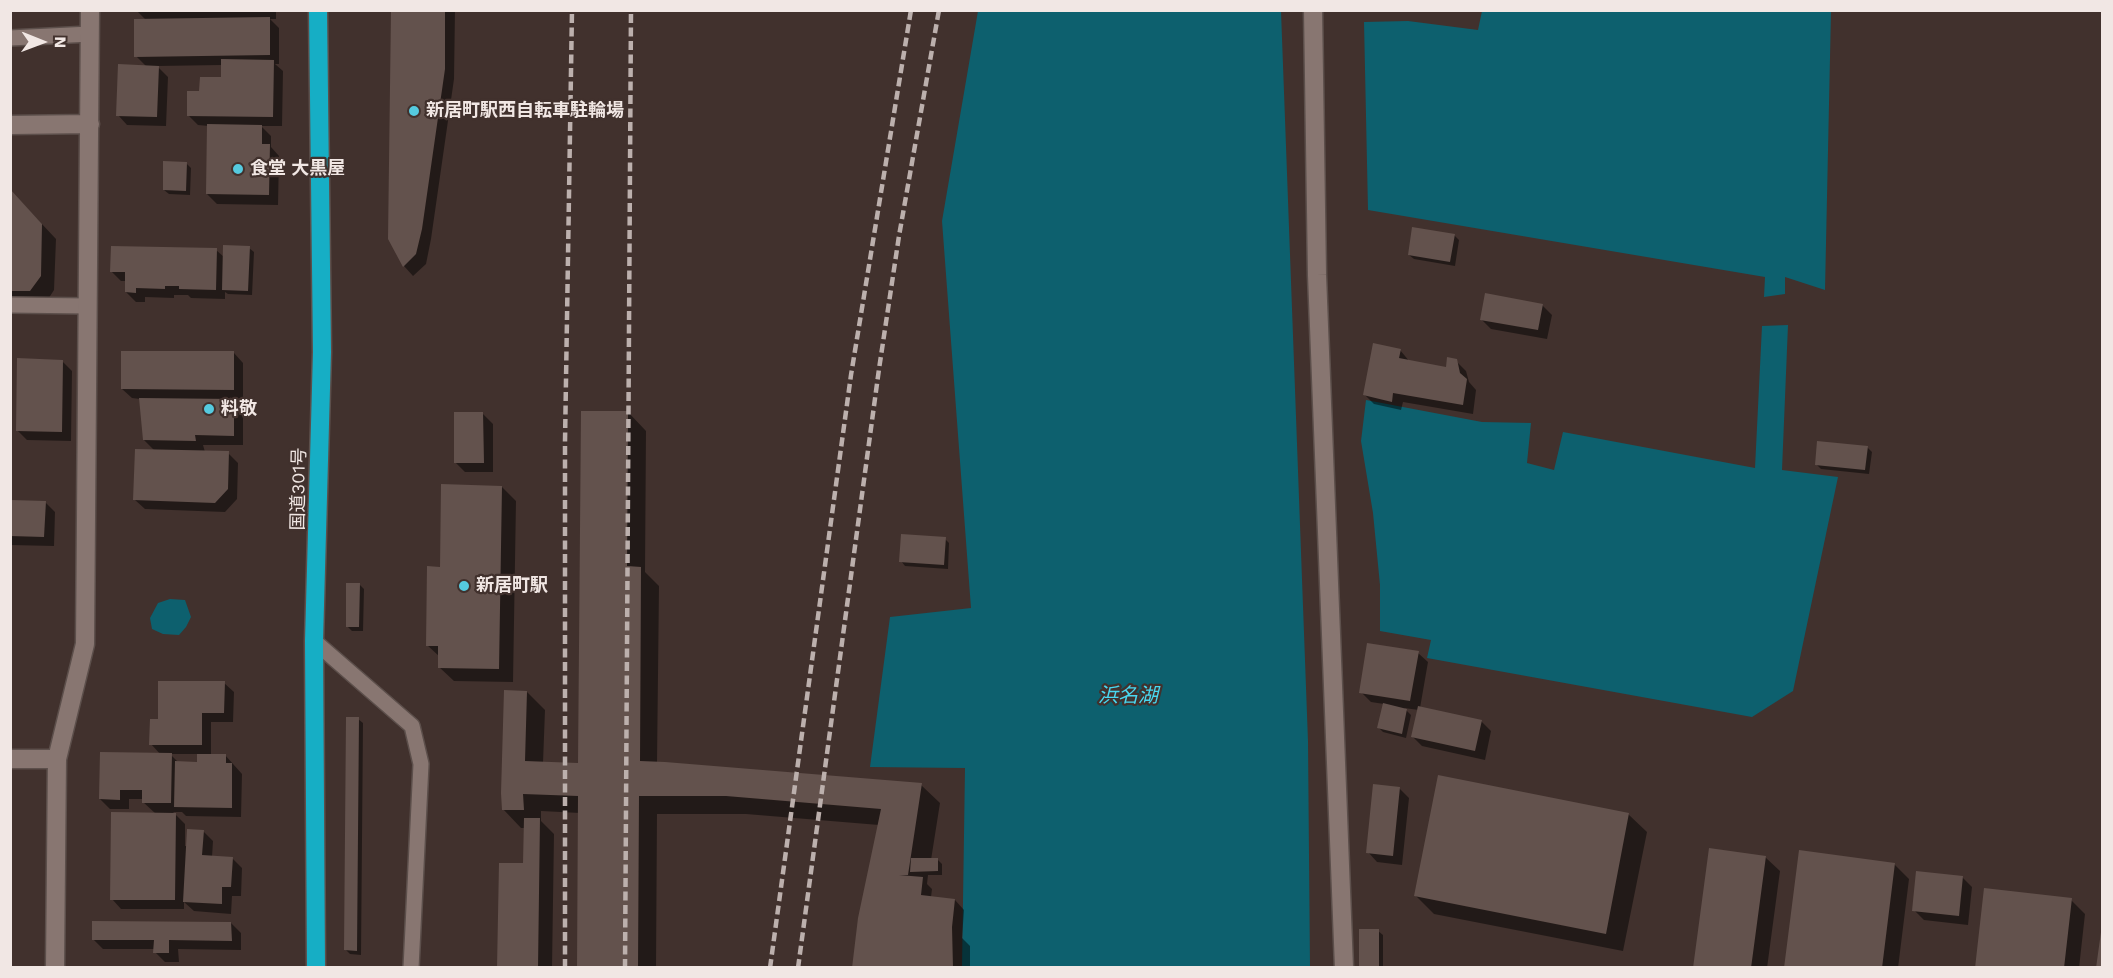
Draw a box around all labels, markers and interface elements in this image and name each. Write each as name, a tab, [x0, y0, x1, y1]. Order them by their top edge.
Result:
north arrow	[12, 12, 72, 72]
text: N	[51, 36, 70, 48]
place label: 新居町駅西自転車駐輪場	[426, 100, 624, 122]
marker: 新居町駅西自転車駐輪場	[407, 104, 421, 118]
place label: 食堂 大黒屋	[250, 158, 345, 180]
marker: 食堂 大黒屋	[231, 162, 245, 176]
place label: 料敬	[221, 398, 257, 420]
marker: 料敬	[202, 402, 216, 416]
street label: 国道301号	[287, 447, 311, 531]
place label: 新居町駅	[476, 575, 548, 597]
marker: 新居町駅	[457, 579, 471, 593]
water label: 浜名湖	[1098, 684, 1158, 708]

